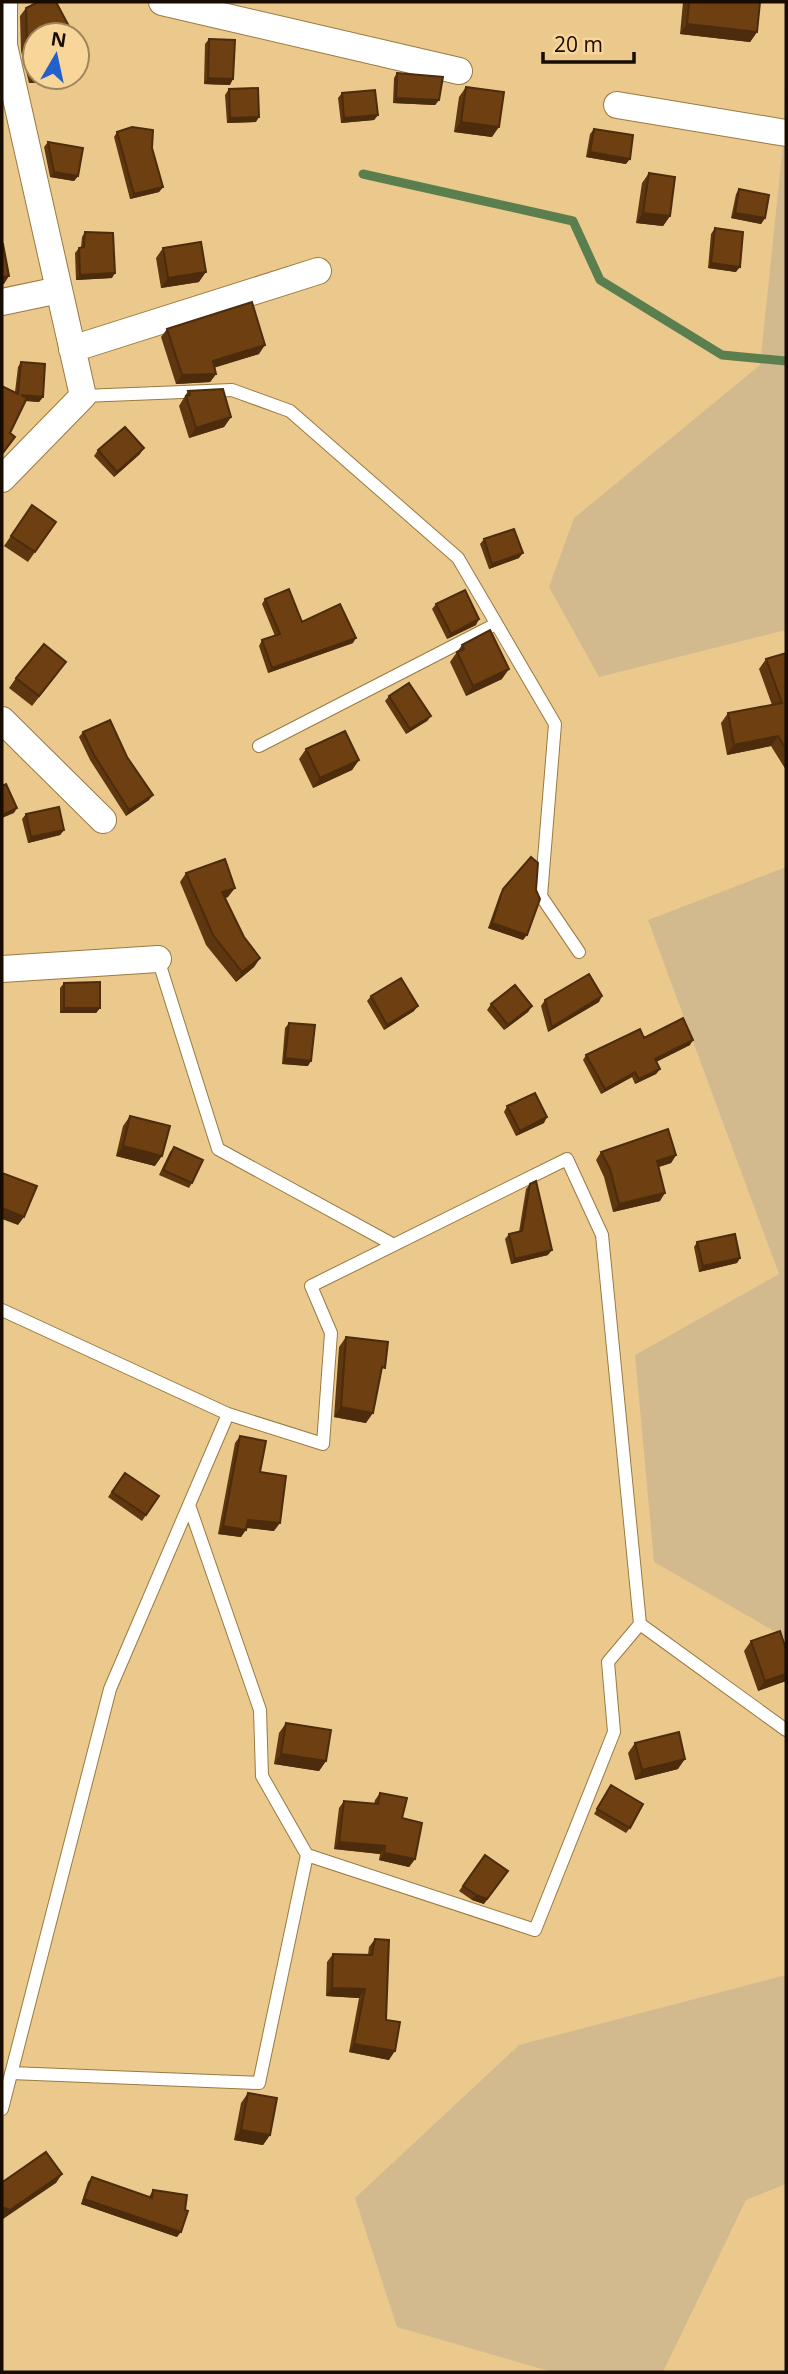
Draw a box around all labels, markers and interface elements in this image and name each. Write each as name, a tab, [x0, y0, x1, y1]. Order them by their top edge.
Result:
north arrow	[21, 21, 91, 91]
scale bar	[543, 21, 634, 65]
text: N	[49, 25, 68, 53]
text: 20 m	[554, 30, 603, 58]

